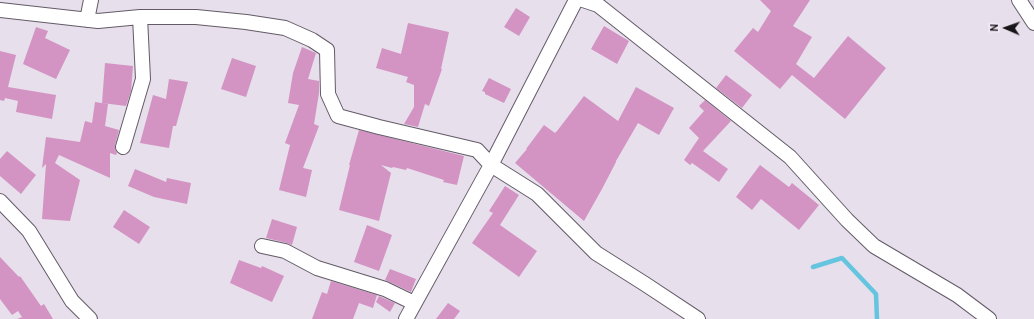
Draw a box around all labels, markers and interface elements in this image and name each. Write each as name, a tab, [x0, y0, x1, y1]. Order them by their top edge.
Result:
north arrow	[986, 8, 1026, 48]
text: N	[987, 23, 1001, 32]

